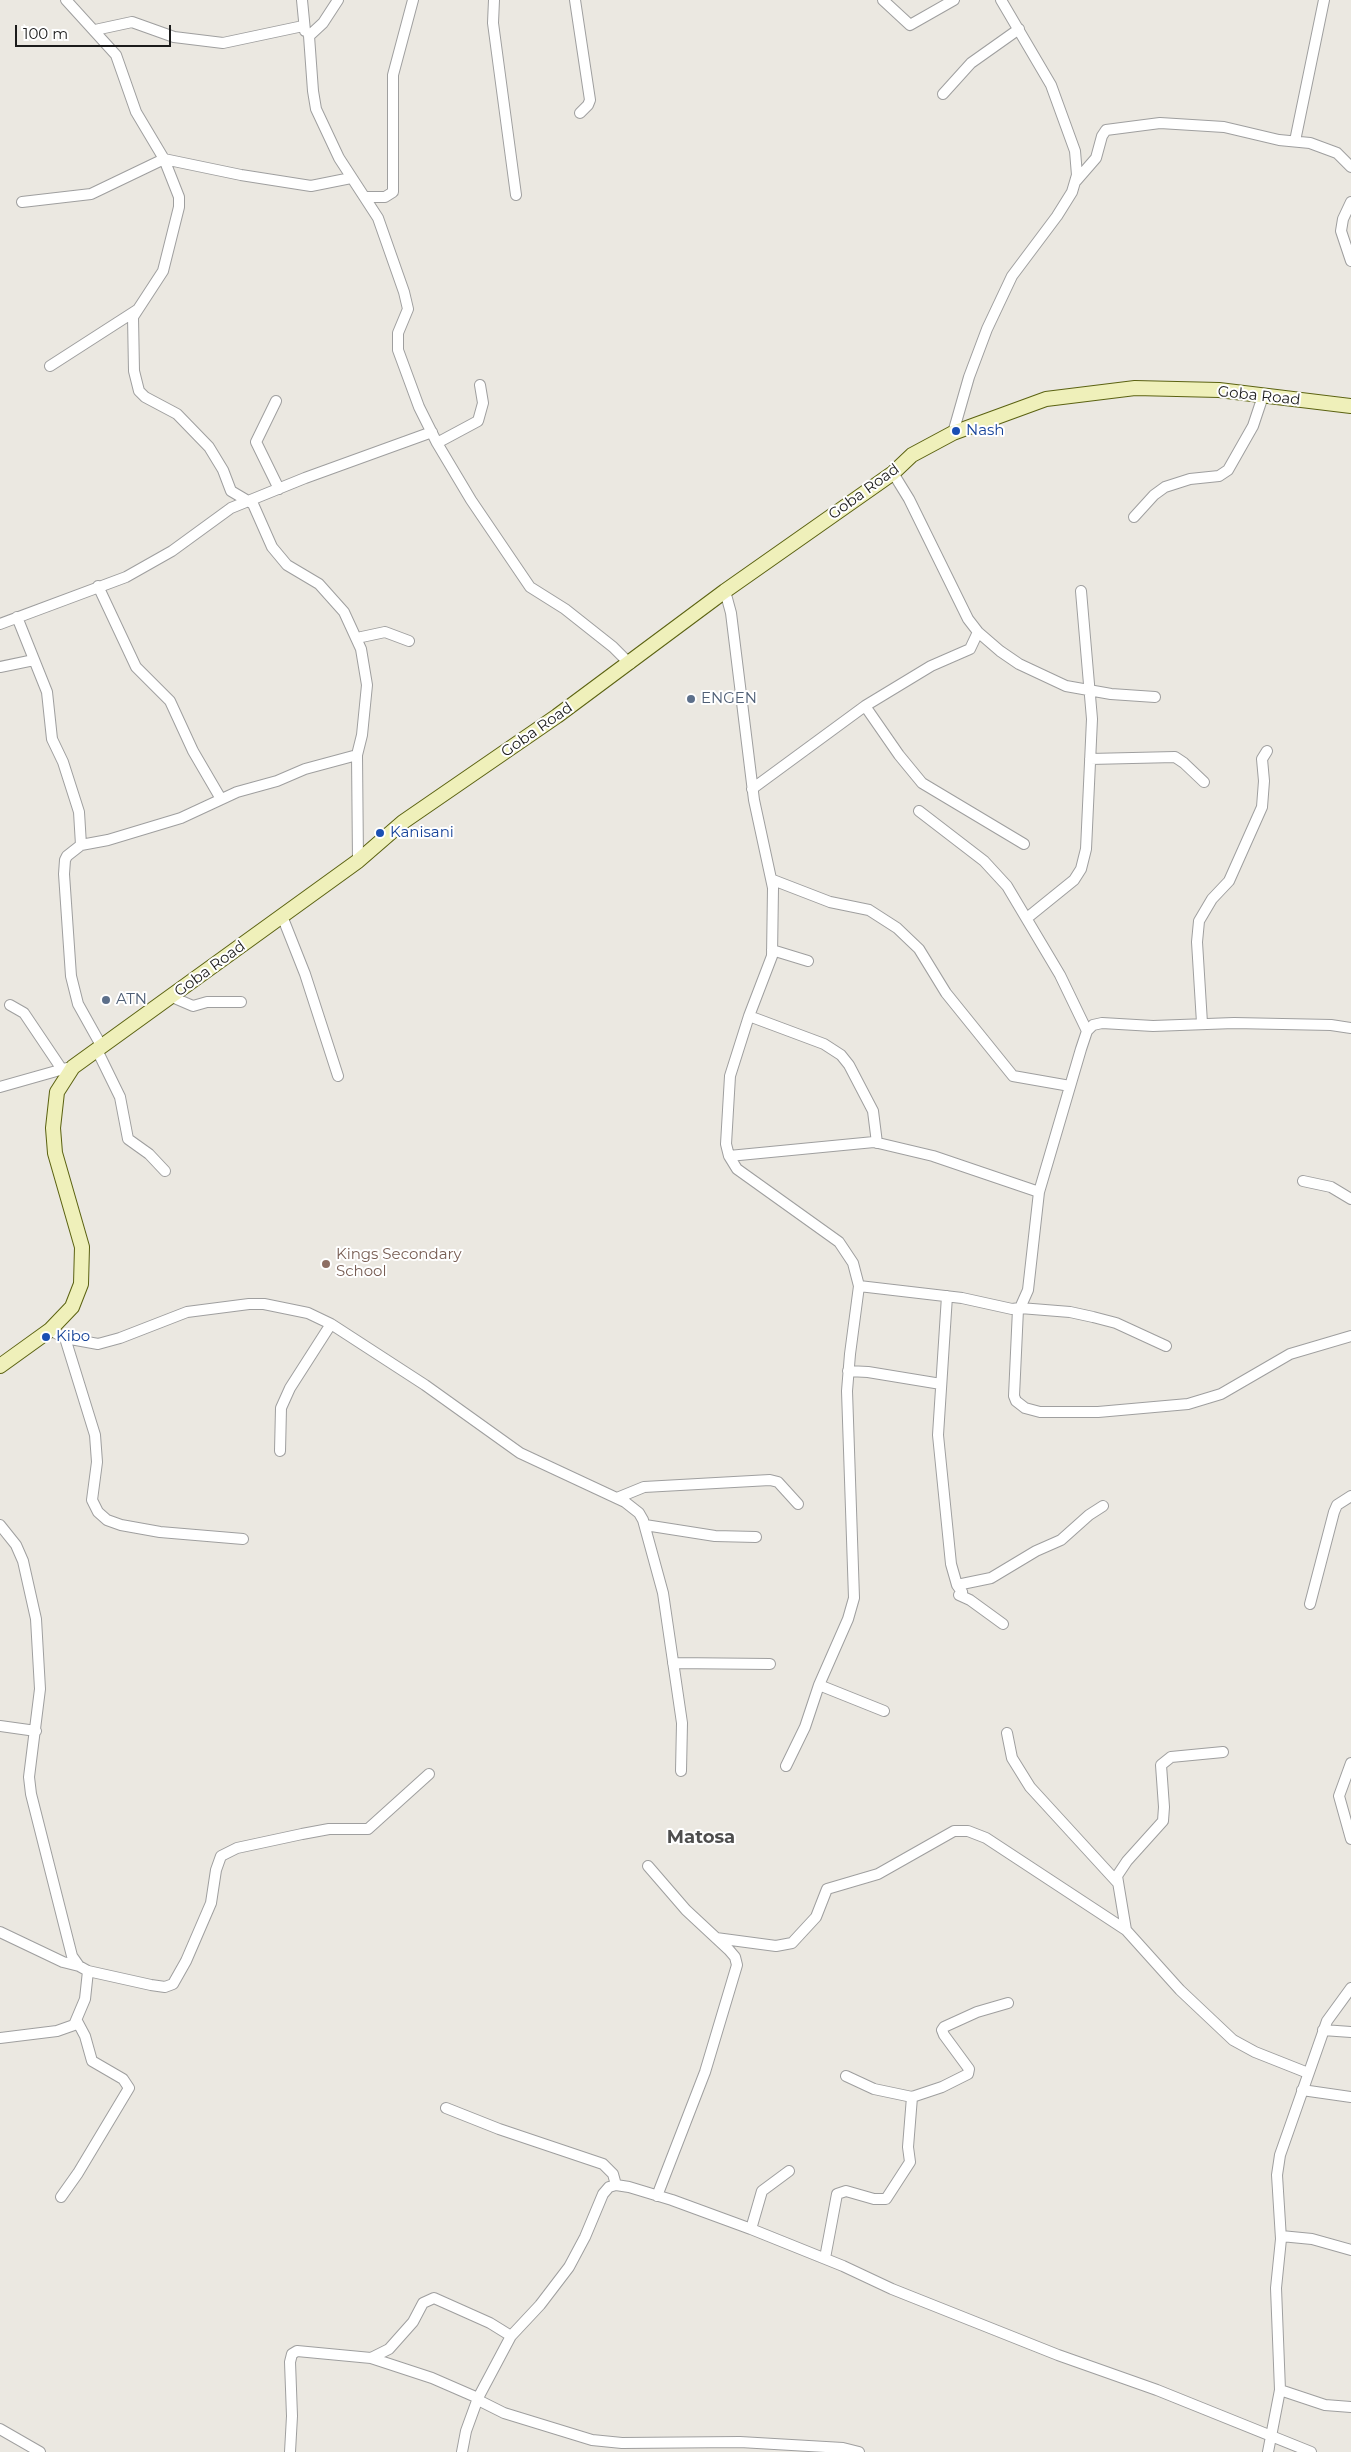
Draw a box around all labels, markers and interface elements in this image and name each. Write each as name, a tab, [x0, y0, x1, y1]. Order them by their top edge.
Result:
scale bar	[18, 15, 174, 47]
text: 100 m	[23, 24, 68, 43]
street label: Goba Road	[1217, 383, 1301, 409]
place label: Nash	[966, 422, 1005, 440]
marker: Nash	[950, 425, 962, 437]
street label: Goba Road	[825, 460, 903, 524]
place label: ENGEN	[701, 690, 757, 708]
marker: ENGEN	[685, 693, 697, 705]
street label: Goba Road	[498, 699, 576, 761]
place label: Kanisani	[390, 824, 454, 842]
marker: Kanisani	[374, 827, 386, 839]
street label: Goba Road	[171, 937, 249, 1001]
place label: ATN	[116, 991, 147, 1009]
marker: ATN	[100, 994, 112, 1006]
place label: Kings Secondary School	[336, 1246, 462, 1281]
marker: Kings Secondary School	[320, 1258, 332, 1270]
place label: Kibo	[56, 1328, 90, 1346]
marker: Kibo	[40, 1331, 52, 1343]
district label: Matosa	[667, 1827, 735, 1849]

